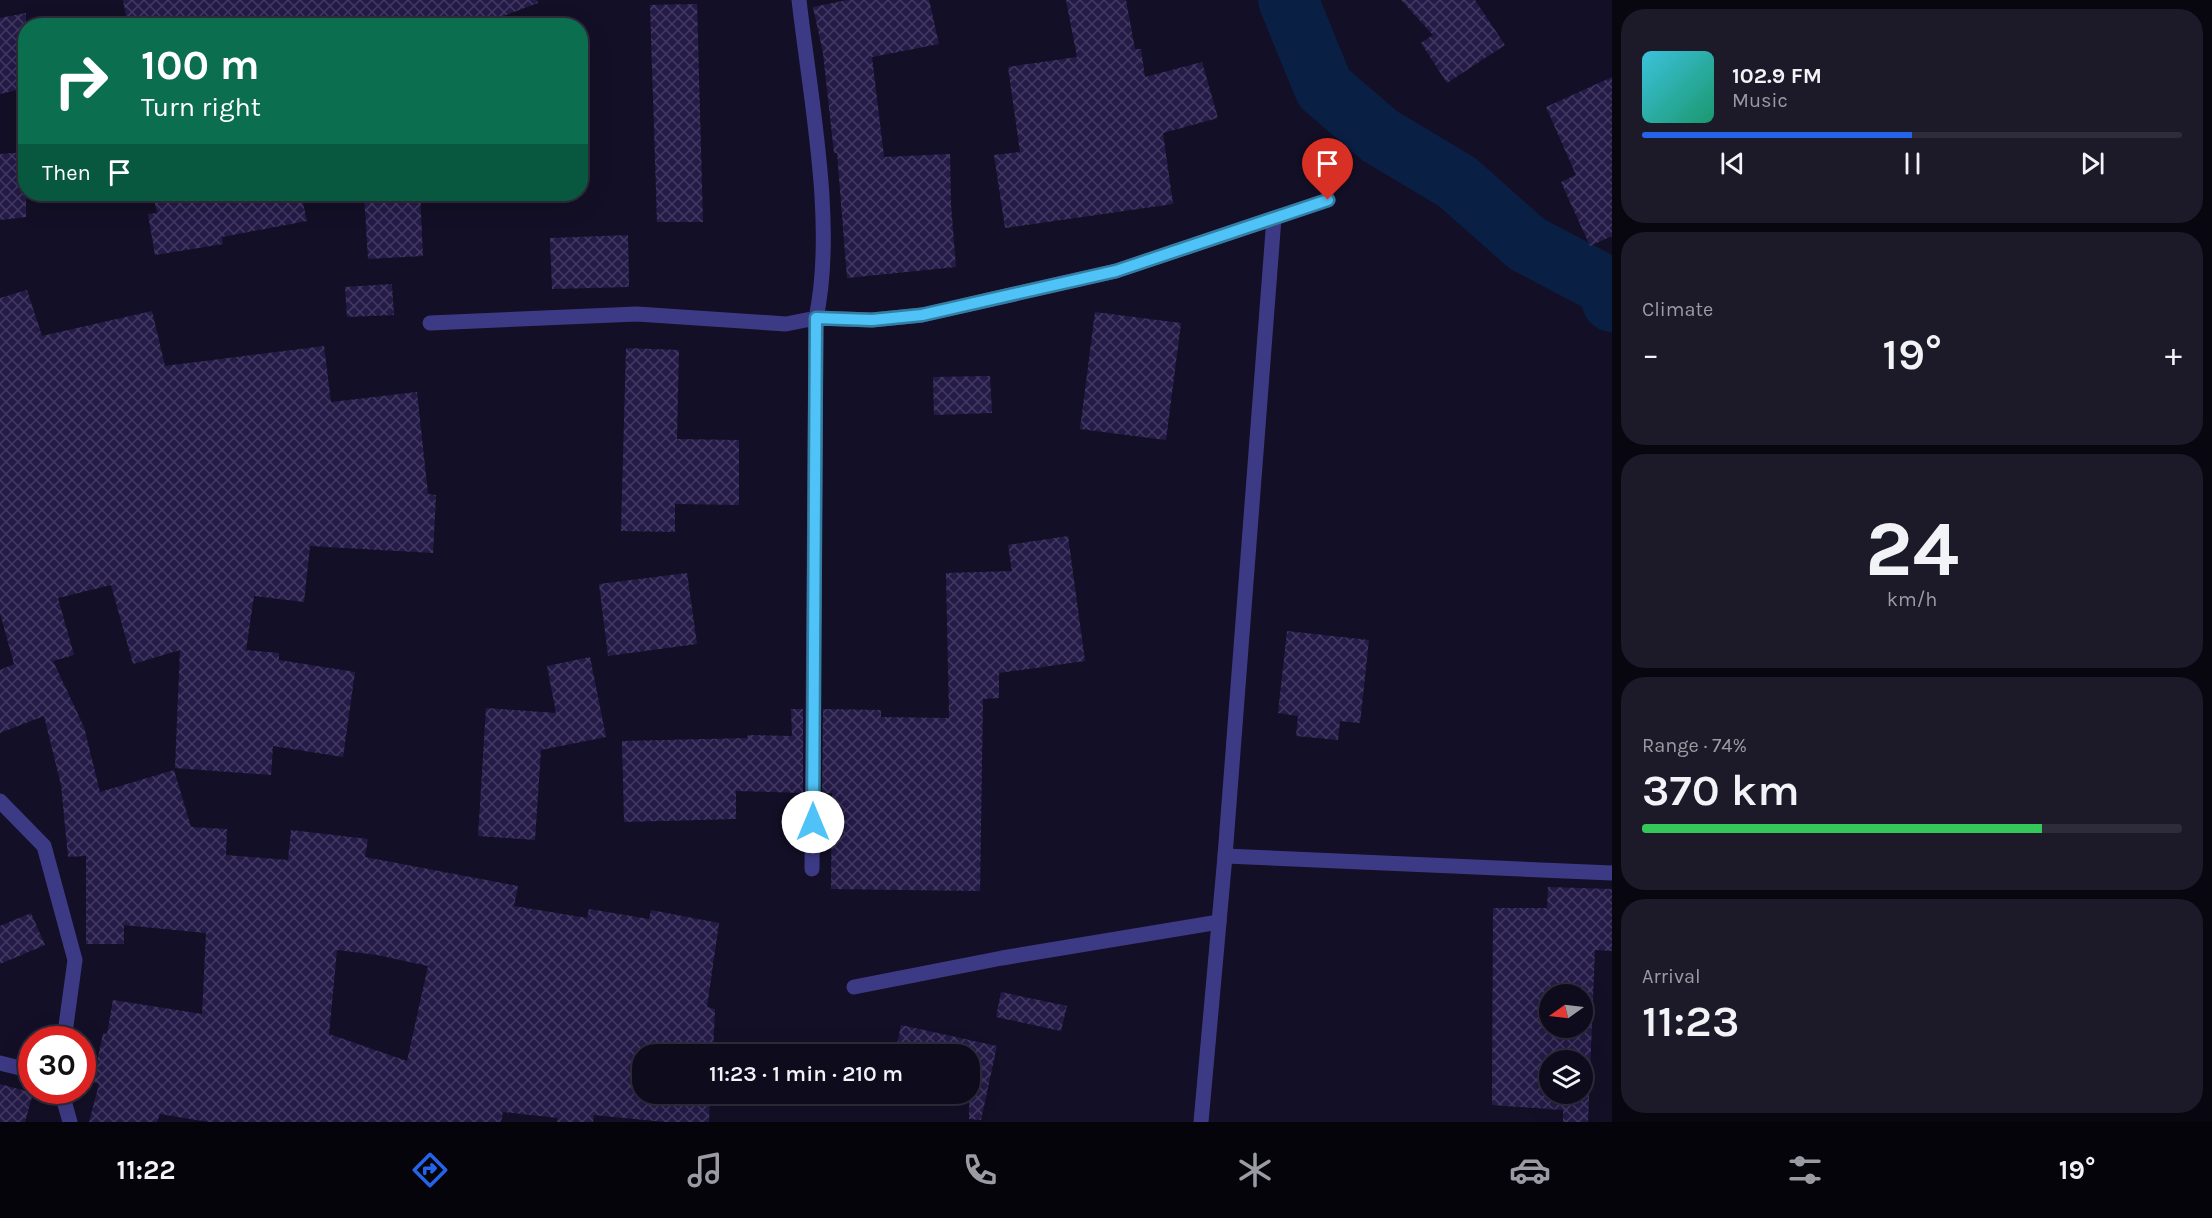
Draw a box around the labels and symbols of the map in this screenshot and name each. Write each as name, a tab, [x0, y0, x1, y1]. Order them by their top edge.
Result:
pin	[1302, 138, 1353, 200]
position arrow	[781, 790, 845, 854]
north arrow	[1539, 984, 1593, 1038]
speed limit sign: 30	[18, 1026, 96, 1104]

